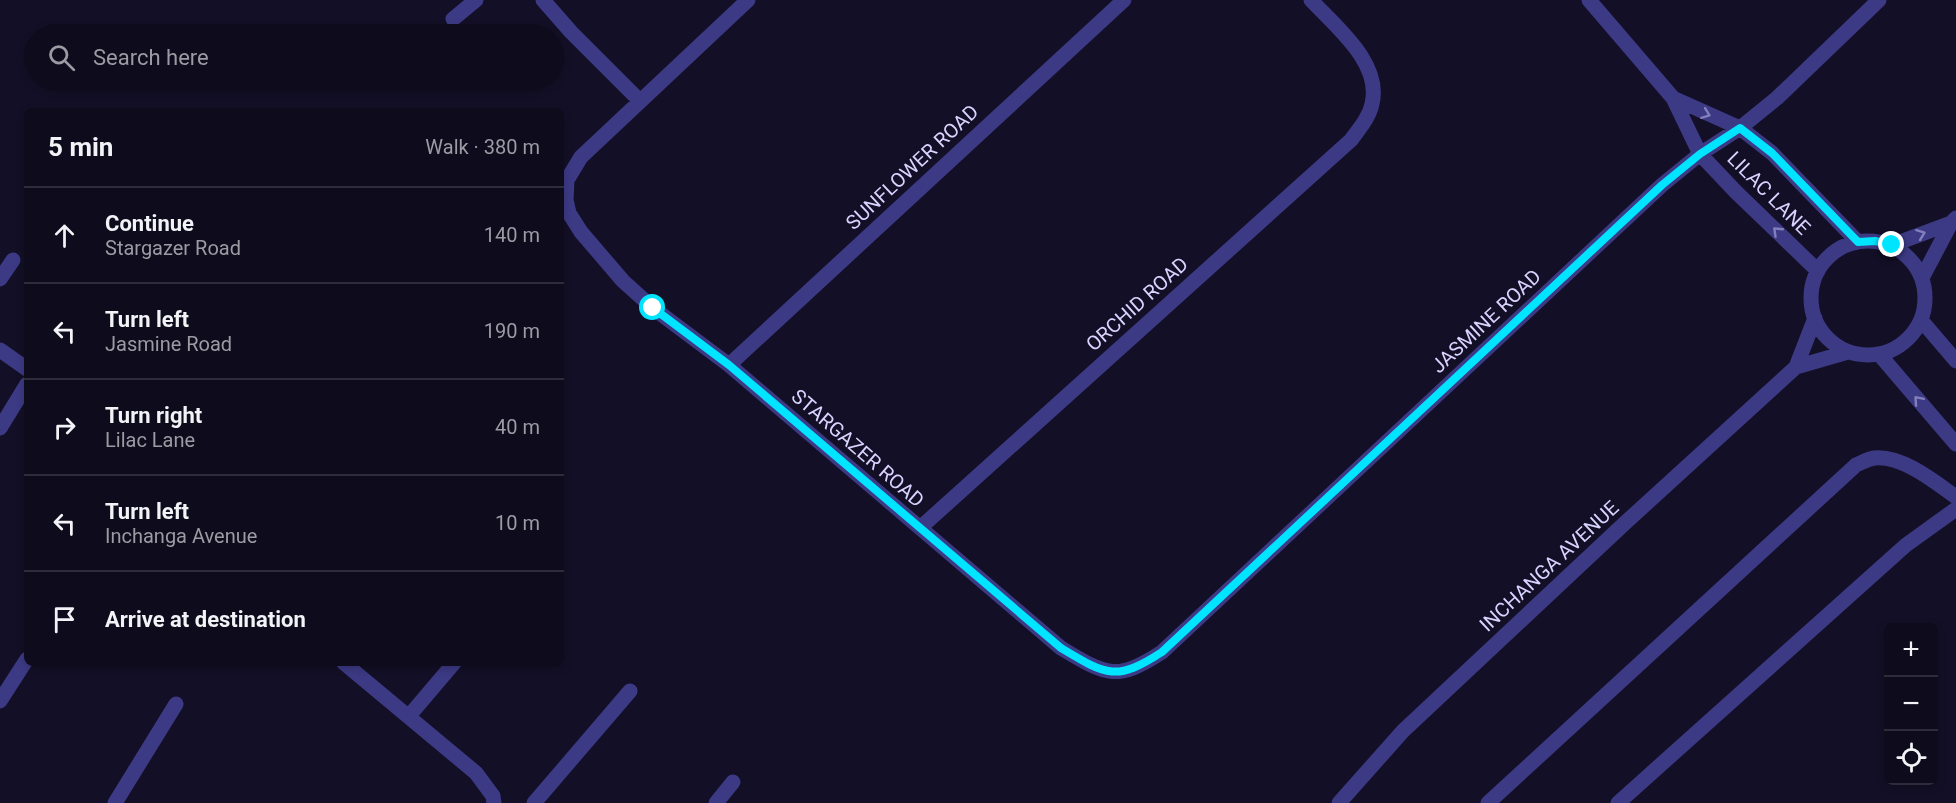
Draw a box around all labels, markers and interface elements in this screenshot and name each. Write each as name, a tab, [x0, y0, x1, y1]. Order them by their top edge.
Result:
search box	[24, 24, 564, 90]
icon: search	[45, 41, 78, 74]
text: Search here	[93, 45, 209, 70]
street label: SUNFLOWER ROAD	[841, 99, 983, 235]
one-way arrow	[1700, 106, 1711, 119]
text: 5 min	[48, 132, 113, 162]
text: Walk · 380 m	[425, 135, 540, 159]
street label: LILAC LANE	[1722, 146, 1816, 240]
text: Continue	[105, 211, 194, 236]
icon: ahead	[48, 219, 81, 252]
text: 140 m	[484, 223, 540, 247]
one-way arrow	[1774, 228, 1785, 239]
one-way arrow	[1915, 229, 1926, 242]
route end	[1878, 231, 1904, 257]
text: Stargazer Road	[105, 236, 241, 260]
street label: ORCHID ROAD	[1081, 252, 1193, 356]
street label: JASMINE ROAD	[1426, 264, 1546, 378]
route start	[639, 294, 665, 320]
text: Turn left	[105, 307, 189, 332]
icon: left	[48, 315, 81, 348]
text: 190 m	[484, 319, 540, 343]
text: Jasmine Road	[105, 332, 232, 356]
street label: STARGAZER ROAD	[787, 384, 929, 512]
one-way arrow	[1914, 396, 1925, 407]
text: Turn right	[105, 403, 202, 428]
icon: right	[48, 411, 81, 444]
text: 40 m	[495, 415, 540, 439]
text: Lilac Lane	[105, 428, 195, 452]
street label: INCHANGA AVENUE	[1475, 495, 1623, 637]
text: Turn left	[105, 499, 189, 524]
icon: left	[48, 507, 81, 540]
text: 10 m	[495, 511, 540, 535]
text: Inchanga Avenue	[105, 524, 257, 548]
icon: arrive	[48, 603, 81, 636]
text: Arrive at destination	[105, 607, 306, 632]
map controls	[1884, 623, 1938, 785]
button: +	[1884, 623, 1938, 677]
button: −	[1884, 677, 1938, 731]
button: locate	[1884, 731, 1938, 785]

